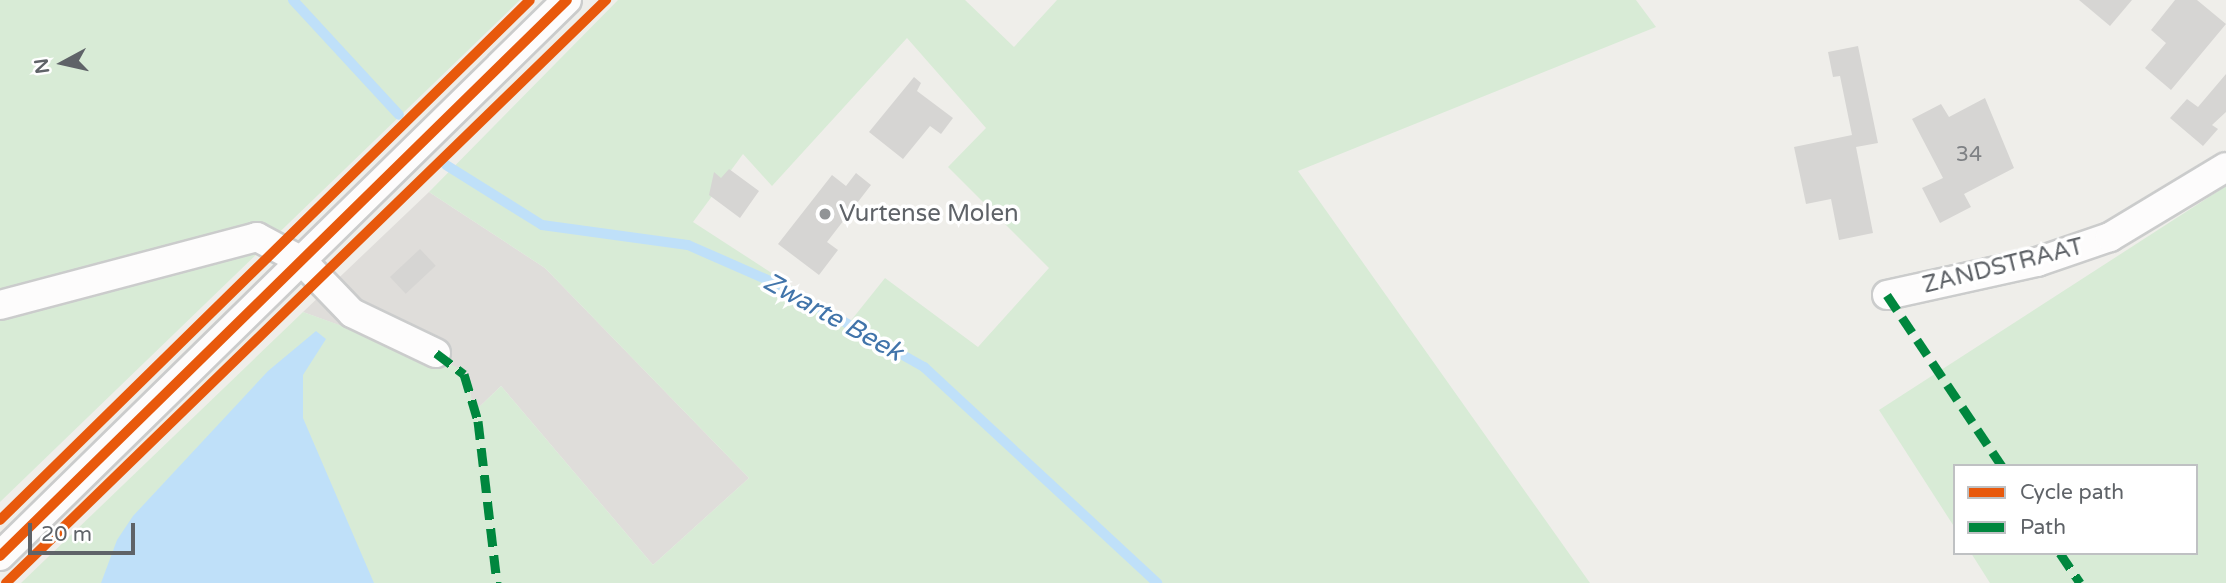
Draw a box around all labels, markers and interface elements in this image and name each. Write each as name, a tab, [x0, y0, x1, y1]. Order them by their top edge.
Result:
north arrow	[28, 28, 98, 98]
text: N	[30, 57, 54, 75]
house number: 34	[1956, 142, 1982, 168]
place label: Vurtense Molen	[839, 200, 1019, 228]
marker: Vurtense Molen	[817, 206, 833, 222]
street label: ZANDSTRAAT	[1920, 232, 2086, 300]
water label: Zwarte Beek	[758, 266, 908, 368]
legend	[1953, 464, 2198, 555]
text: Cycle path	[2020, 480, 2124, 505]
scale bar	[32, 510, 138, 554]
text: Path	[2020, 515, 2066, 540]
text: 20 m	[41, 522, 92, 547]

